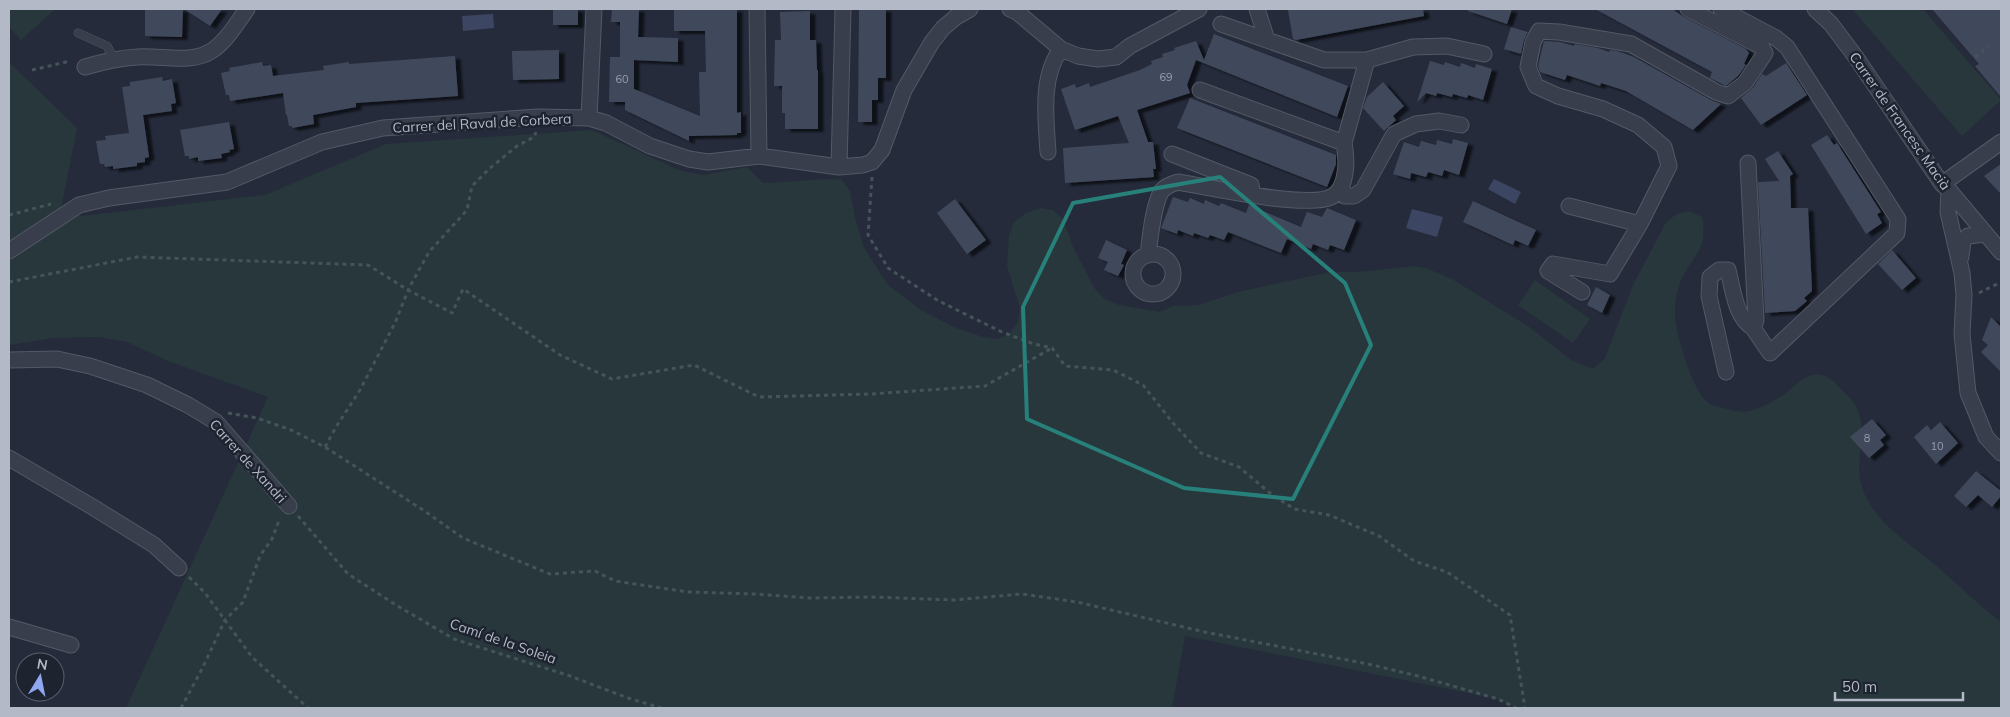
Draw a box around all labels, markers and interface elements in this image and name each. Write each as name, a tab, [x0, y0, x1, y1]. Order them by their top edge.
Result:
street label: Carrer de Francesc Macià	[1846, 49, 1954, 193]
house number: 69	[1159, 70, 1173, 84]
house number: 60	[615, 72, 629, 86]
street label: Carrer del Raval de Corbera	[392, 109, 572, 137]
street label: Carrer de Xandri	[206, 415, 290, 507]
house number: 8	[1864, 431, 1871, 445]
house number: 10	[1930, 439, 1944, 453]
street label: Camí de la Soleia	[447, 614, 559, 668]
north arrow	[15, 652, 65, 702]
text: N	[35, 654, 49, 674]
scale bar	[1835, 670, 1962, 702]
text: 50 m	[1842, 677, 1877, 696]

